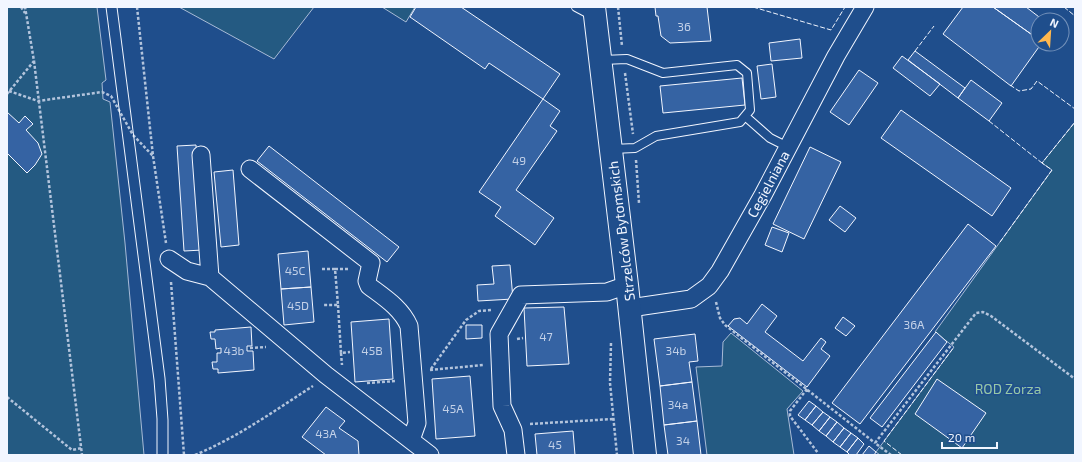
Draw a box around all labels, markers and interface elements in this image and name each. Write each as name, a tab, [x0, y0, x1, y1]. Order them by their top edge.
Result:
north arrow	[1030, 12, 1070, 52]
text: N	[1048, 15, 1061, 30]
house number: 36	[677, 19, 691, 33]
street label: Cegielniana	[743, 148, 793, 220]
house number: 49	[512, 153, 526, 167]
street label: Strzelców Bytomskich	[604, 160, 638, 302]
house number: 45C	[285, 263, 305, 277]
house number: 45D	[287, 298, 309, 312]
house number: 36A	[903, 317, 925, 331]
house number: 47	[539, 329, 553, 343]
house number: 43b	[224, 343, 245, 357]
house number: 45B	[361, 343, 383, 357]
house number: 34b	[666, 343, 687, 357]
park label: ROD Zorza	[975, 380, 1041, 397]
house number: 34a	[668, 397, 688, 411]
house number: 45A	[442, 401, 464, 415]
scale bar	[942, 424, 997, 450]
house number: 43A	[315, 426, 337, 440]
text: 20 m	[948, 430, 975, 444]
house number: 34	[676, 433, 690, 447]
house number: 45	[548, 437, 562, 451]

